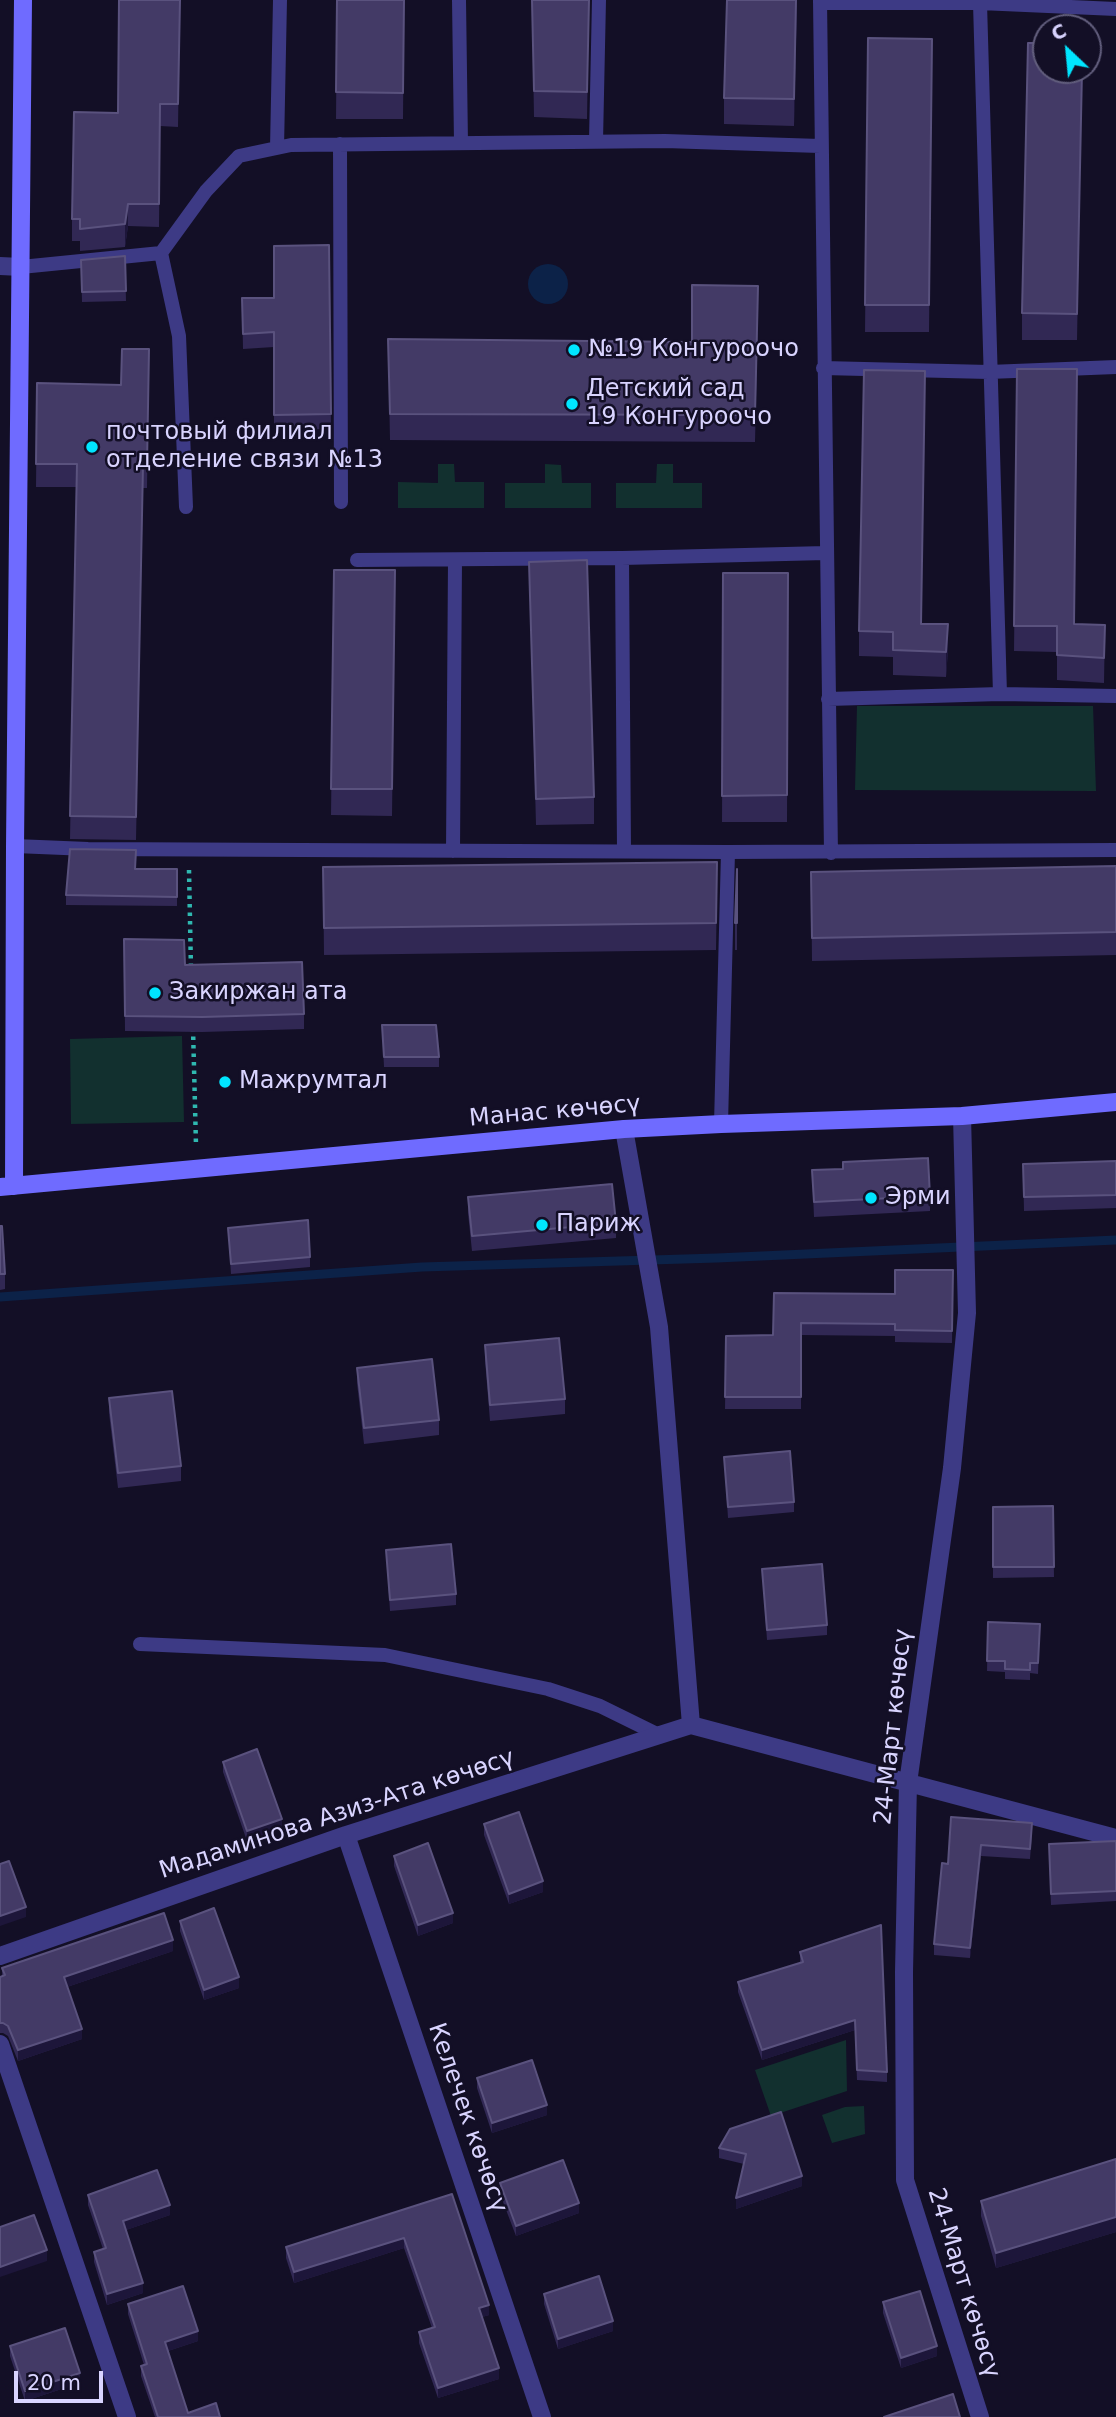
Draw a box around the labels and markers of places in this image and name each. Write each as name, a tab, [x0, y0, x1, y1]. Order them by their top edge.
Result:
place label: №19 Конгуроочо	[588, 336, 799, 364]
marker: №19 Конгуроочо	[566, 342, 582, 358]
place label: Детский сад 19 Конгуроочо	[586, 376, 772, 432]
marker: Детский сад 19 Конгуроочо	[564, 396, 580, 412]
place label: почтовый филиал отделение связи №13	[106, 419, 383, 475]
marker: почтовый филиал отделение связи №13	[84, 439, 100, 455]
place label: Закиржан ата	[169, 979, 347, 1007]
marker: Закиржан ата	[147, 985, 163, 1001]
place label: Мажрумтал	[239, 1068, 388, 1096]
marker: Мажрумтал	[217, 1074, 233, 1090]
place label: Эрми	[885, 1184, 951, 1212]
marker: Эрми	[863, 1190, 879, 1206]
place label: Париж	[556, 1211, 641, 1239]
marker: Париж	[534, 1217, 550, 1233]

